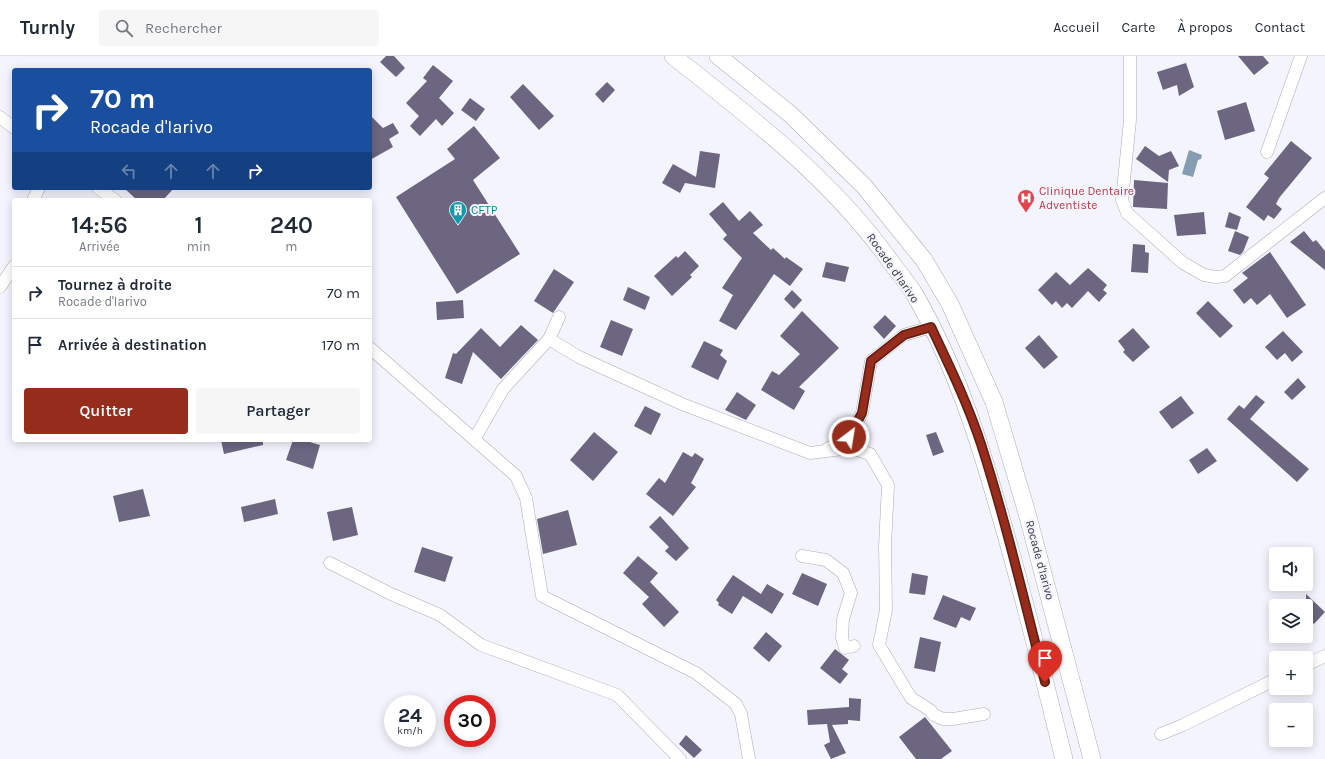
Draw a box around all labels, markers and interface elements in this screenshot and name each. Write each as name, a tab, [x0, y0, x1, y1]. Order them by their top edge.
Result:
search box	[99, 10, 379, 46]
text: Turnly	[20, 17, 75, 39]
icon: search	[113, 17, 135, 39]
text: Rechercher	[145, 19, 222, 37]
text: Accueil	[1053, 19, 1100, 36]
text: Carte	[1122, 19, 1155, 36]
text: À propos	[1177, 19, 1233, 36]
text: Contact	[1255, 19, 1305, 36]
text: 70 m	[90, 82, 155, 115]
icon: right	[24, 84, 76, 136]
text: Rocade d'Iarivo	[90, 116, 213, 138]
icon: left	[118, 160, 140, 182]
icon: ahead	[160, 160, 182, 182]
icon: ahead	[202, 160, 224, 182]
icon: right	[244, 160, 266, 182]
place label: Clinique Dentaire Adventiste	[1039, 184, 1134, 212]
hospital icon: Clinique Dentaire Adventiste	[1016, 188, 1036, 213]
building icon: CFTP	[448, 200, 468, 225]
place label: CFTP	[471, 203, 498, 217]
text: 14:56	[71, 211, 128, 239]
text: 1	[195, 211, 203, 239]
text: 240	[270, 211, 313, 239]
street label: Rocade d'Iarivo	[864, 230, 922, 306]
text: Arrivée	[79, 239, 120, 254]
text: min	[187, 239, 211, 254]
text: m	[285, 239, 297, 254]
text: Tournez à droite	[58, 276, 172, 294]
icon: right	[24, 282, 46, 304]
text: 70 m	[326, 284, 360, 302]
text: Rocade d'Iarivo	[58, 294, 147, 309]
icon: arrive	[24, 334, 46, 356]
text: Arrivée à destination	[58, 336, 207, 354]
text: 170 m	[322, 336, 360, 354]
button: Quitter	[24, 388, 188, 434]
button: Partager	[196, 388, 360, 434]
position arrow	[828, 416, 870, 458]
street label: Rocade d'Iarivo	[1023, 519, 1057, 601]
map controls	[1269, 547, 1313, 747]
button: sound	[1269, 547, 1313, 591]
button: layers	[1269, 599, 1313, 643]
pin	[1028, 641, 1062, 682]
icon: arrive	[1034, 647, 1056, 669]
button: +	[1269, 651, 1313, 695]
speed limit sign: 30	[444, 695, 496, 747]
button: −	[1269, 703, 1313, 747]
text: 24	[398, 704, 422, 727]
text: km/h	[397, 725, 423, 737]

